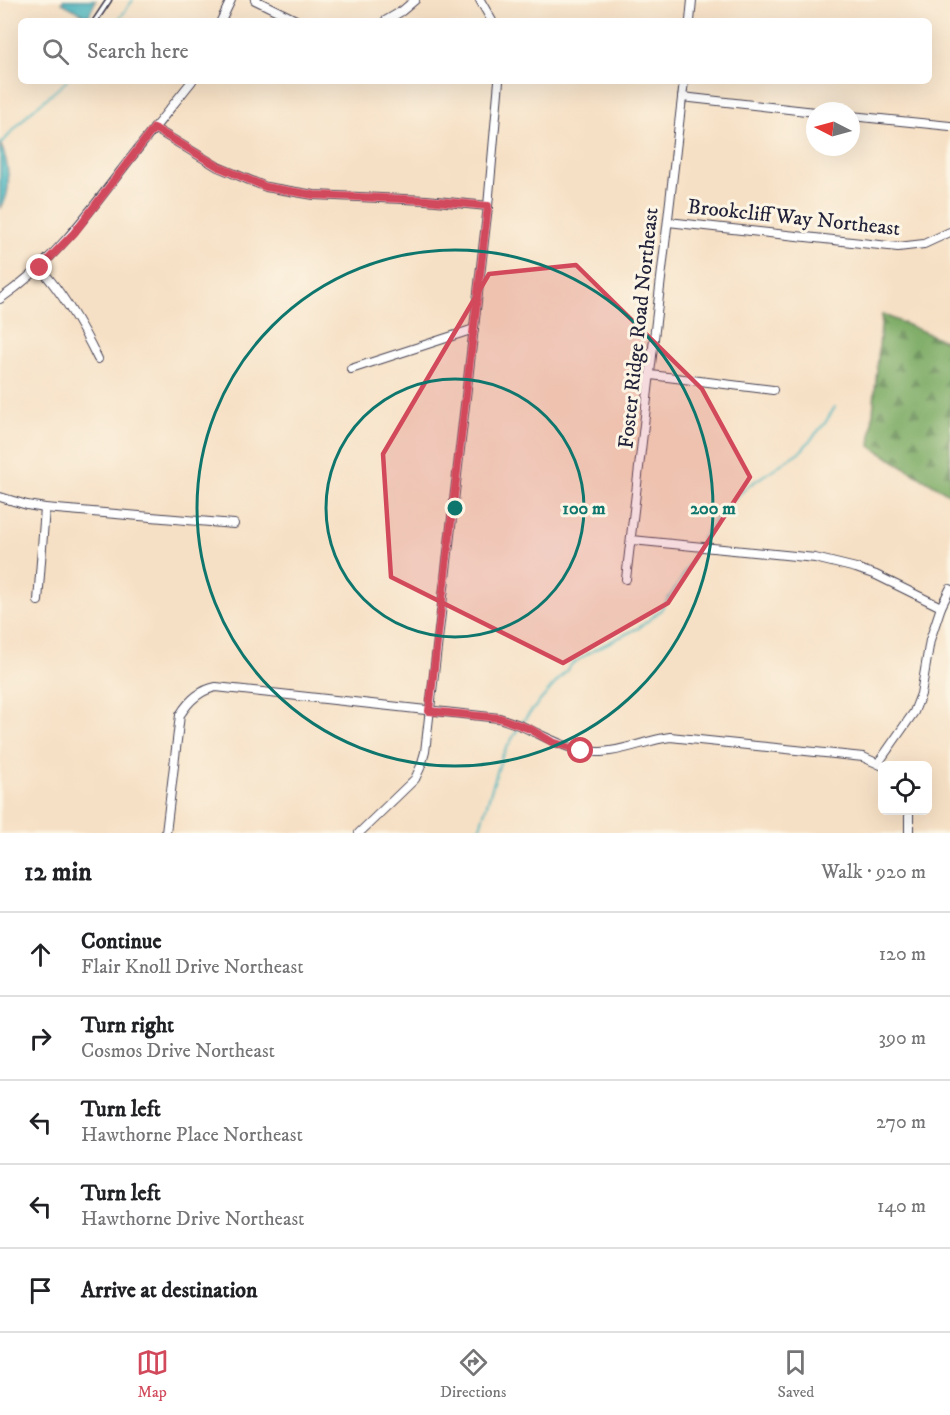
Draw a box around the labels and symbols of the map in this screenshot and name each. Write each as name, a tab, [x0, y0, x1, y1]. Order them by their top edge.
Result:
north arrow	[806, 102, 860, 156]
street label: Brookcliff Way Northeast	[686, 194, 902, 242]
street label: Foster Ridge Road Northeast	[613, 206, 665, 450]
route end	[26, 254, 52, 280]
centre of rings	[445, 498, 465, 518]
text: 100 m	[562, 498, 606, 520]
text: 200 m	[690, 498, 736, 520]
route start	[567, 737, 593, 763]

